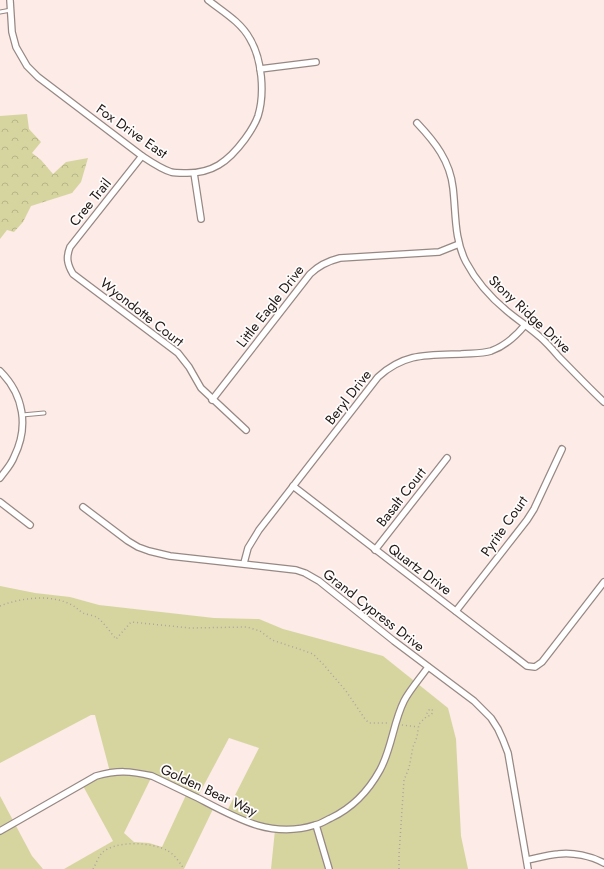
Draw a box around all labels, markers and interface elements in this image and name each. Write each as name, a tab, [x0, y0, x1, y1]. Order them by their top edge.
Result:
street label: Fox Drive East	[92, 99, 172, 163]
street label: Cree Trail	[64, 174, 116, 230]
street label: Little Eagle Drive	[232, 261, 308, 351]
street label: Stony Ridge Drive	[484, 270, 576, 358]
street label: Wyondotte Court	[96, 273, 189, 351]
street label: Beryl Drive	[320, 365, 376, 429]
street label: Basalt Court	[371, 463, 431, 531]
street label: Pyrite Court	[476, 491, 533, 560]
street label: Quartz Drive	[384, 538, 456, 600]
street label: Grand Cypress Drive	[319, 564, 429, 656]
street label: Golden Bear Way	[157, 759, 261, 821]

